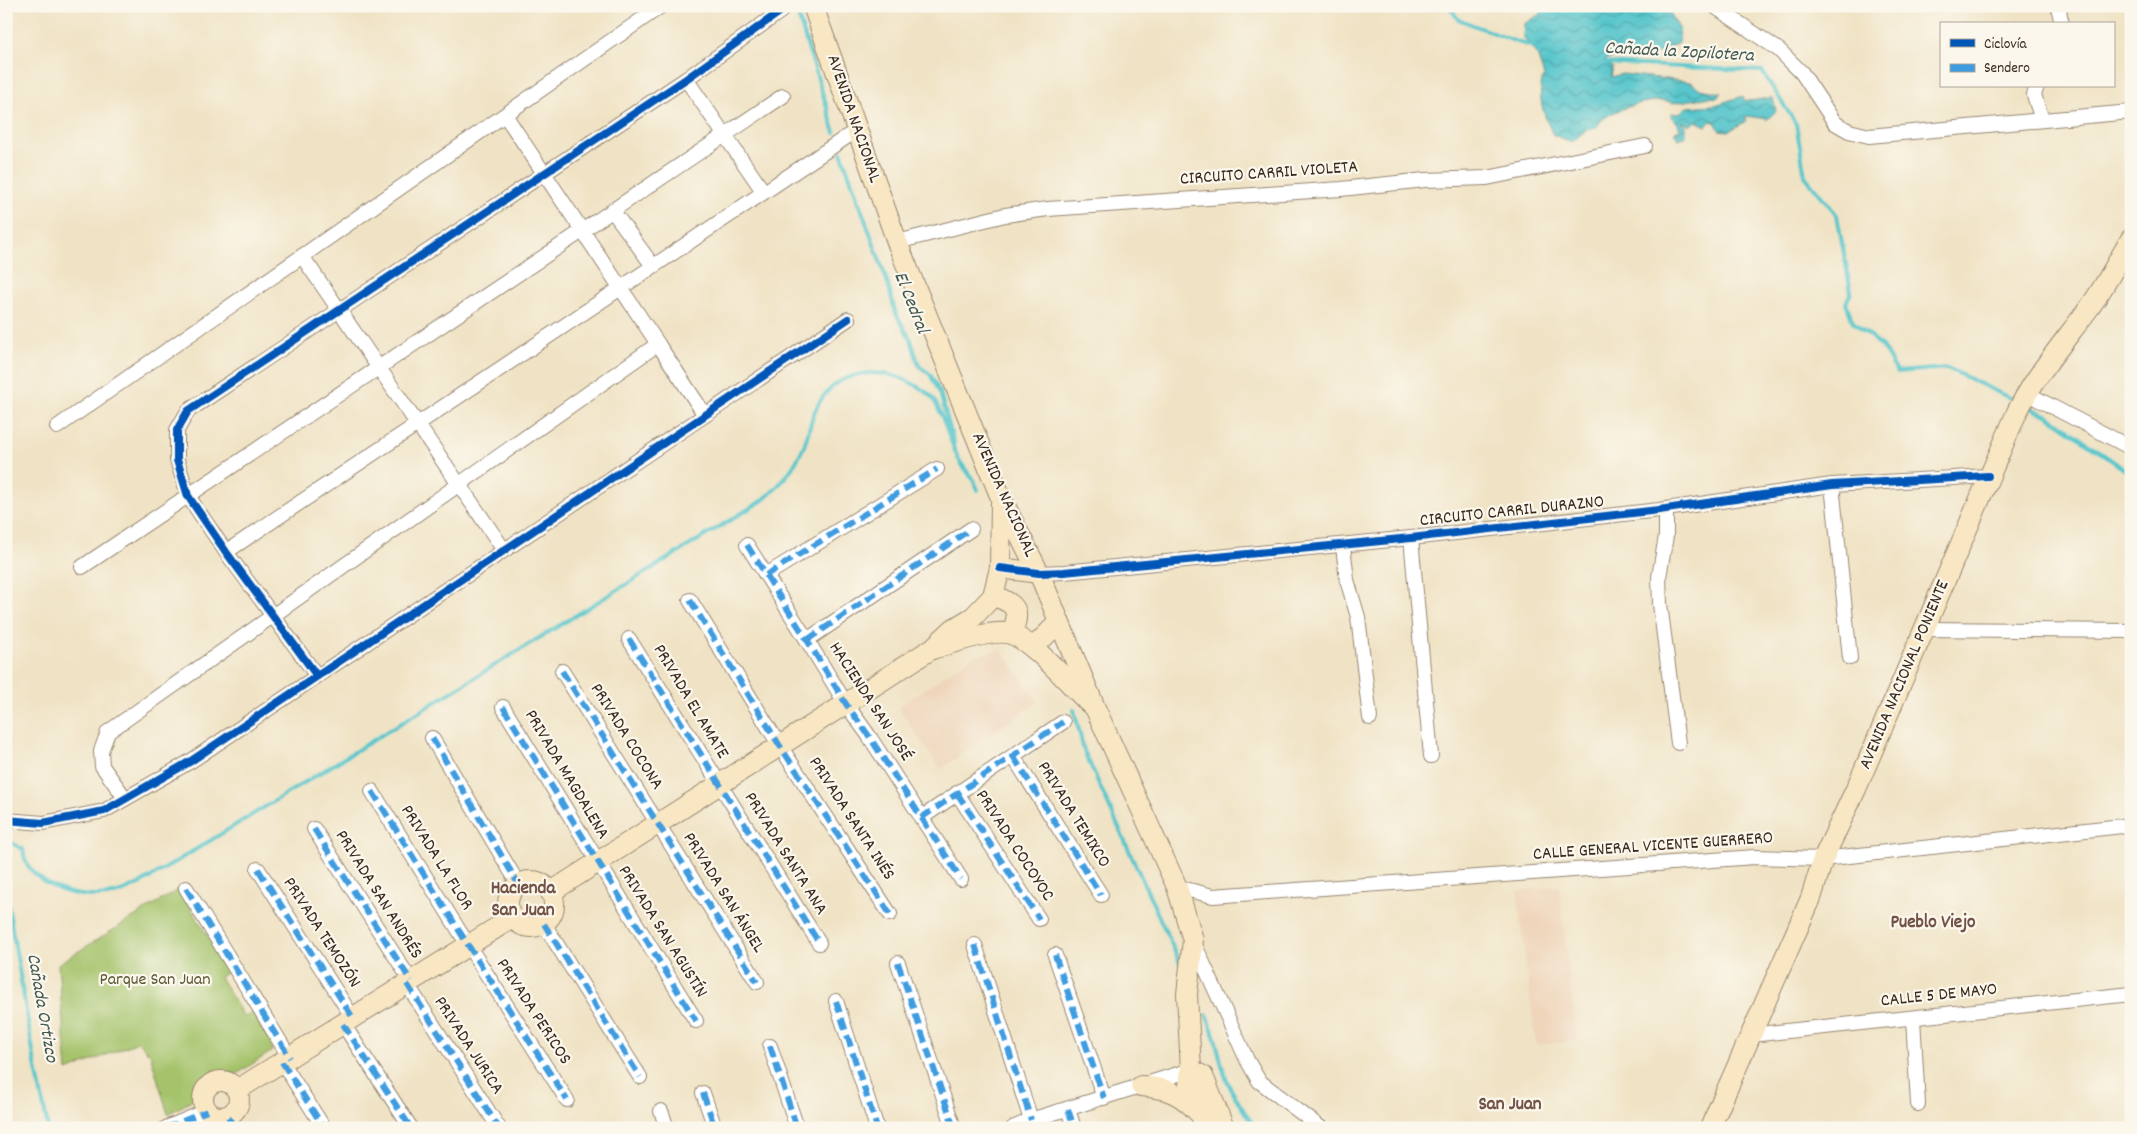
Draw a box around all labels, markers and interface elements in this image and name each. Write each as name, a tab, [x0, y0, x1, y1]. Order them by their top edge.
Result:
legend	[1940, 22, 2114, 88]
text: Ciclovía	[1984, 34, 2027, 56]
water label: Cañada la Zopilotera	[1604, 36, 1755, 70]
street label: AVENIDA NACIONAL	[819, 52, 887, 187]
text: Sendero	[1984, 58, 2030, 80]
street label: CIRCUITO CARRIL VIOLETA	[1179, 155, 1359, 193]
water label: El Cedral	[885, 268, 935, 339]
street label: AVENIDA NACIONAL	[964, 429, 1042, 562]
street label: CIRCUITO CARRIL DURAZNO	[1419, 490, 1605, 534]
street label: AVENIDA NACIONAL PONIENTE	[1854, 576, 1956, 774]
street label: HACIENDA SAN JOSÉ	[822, 637, 918, 767]
street label: PRIVADA EL AMATE	[646, 640, 734, 764]
street label: PRIVADA COCONA	[583, 679, 669, 795]
street label: PRIVADA MAGDALENA	[517, 706, 615, 845]
street label: PRIVADA SANTA INÉS	[802, 752, 900, 886]
street label: PRIVADA TEMIXCO	[1030, 757, 1116, 873]
street label: PRIVADA COCOYOC	[969, 785, 1060, 907]
street label: PRIVADA SANTA ANA	[737, 788, 833, 920]
street label: PRIVADA LA FLOR	[394, 800, 478, 916]
street label: PRIVADA SAN ANDRÉS	[328, 826, 428, 964]
street label: CALLE GENERAL VICENTE GUERRERO	[1532, 826, 1774, 868]
street label: PRIVADA SAN ÁNGEL	[676, 828, 770, 959]
street label: PRIVADA SAN AGUSTÍN	[611, 861, 713, 1003]
street label: PRIVADA TEMOZÓN	[276, 873, 366, 993]
district label: Hacienda San Juan	[491, 876, 556, 925]
district label: Pueblo Viejo	[1890, 910, 1976, 937]
water label: Cañada Ortizco	[18, 952, 64, 1066]
street label: PRIVADA PERICOS	[489, 954, 577, 1070]
park label: Parque San Juan	[100, 968, 211, 993]
street label: CALLE 5 DE MAYO	[1879, 977, 1999, 1015]
street label: PRIVADA JURICA	[427, 992, 509, 1100]
district label: San Juan	[1478, 1092, 1542, 1119]

